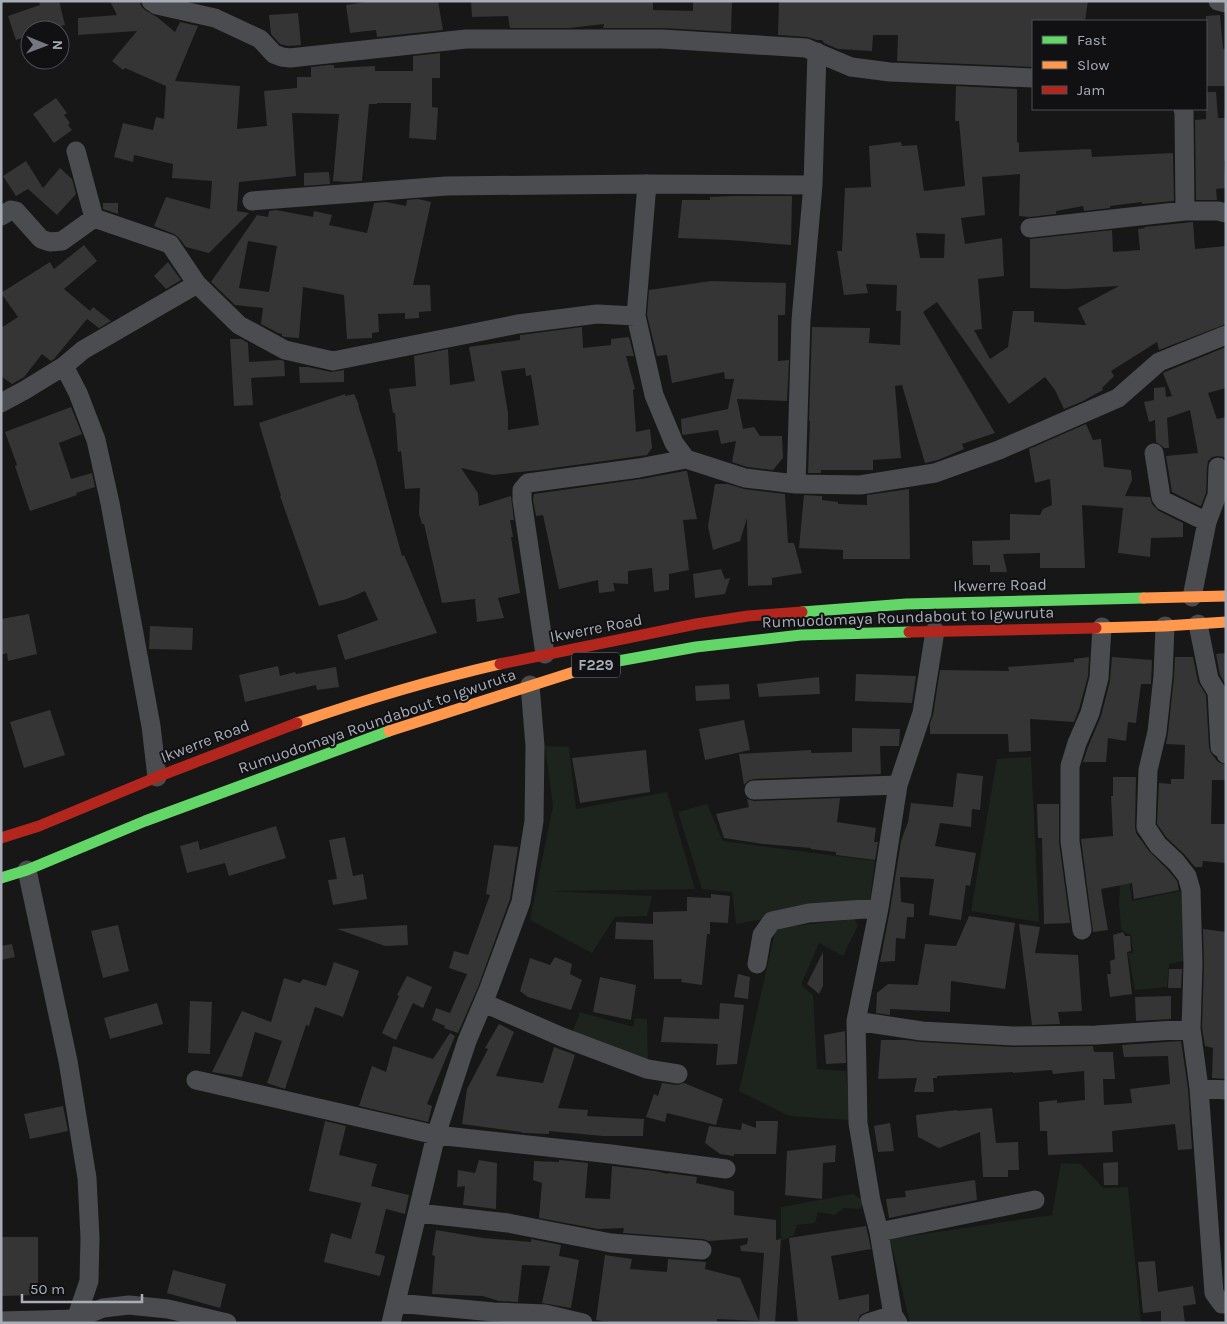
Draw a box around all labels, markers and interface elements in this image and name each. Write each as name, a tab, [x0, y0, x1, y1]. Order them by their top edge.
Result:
north arrow	[20, 20, 70, 70]
legend	[1032, 20, 1207, 110]
text: Fast	[1077, 31, 1107, 49]
text: N	[49, 40, 66, 50]
text: Slow	[1077, 56, 1109, 74]
text: Jam	[1077, 81, 1105, 99]
street label: Ikwerre Road	[953, 575, 1047, 595]
street label: Rumuodomaya Roundabout to Igwuruta	[762, 602, 1054, 632]
street label: Ikwerre Road	[548, 610, 644, 646]
road number: F229	[572, 652, 620, 678]
street label: Rumuodomaya Roundabout to Igwuruta	[236, 664, 518, 778]
street label: Ikwerre Road	[158, 715, 252, 767]
scale bar	[22, 1272, 142, 1304]
text: 50 m	[30, 1280, 65, 1298]

